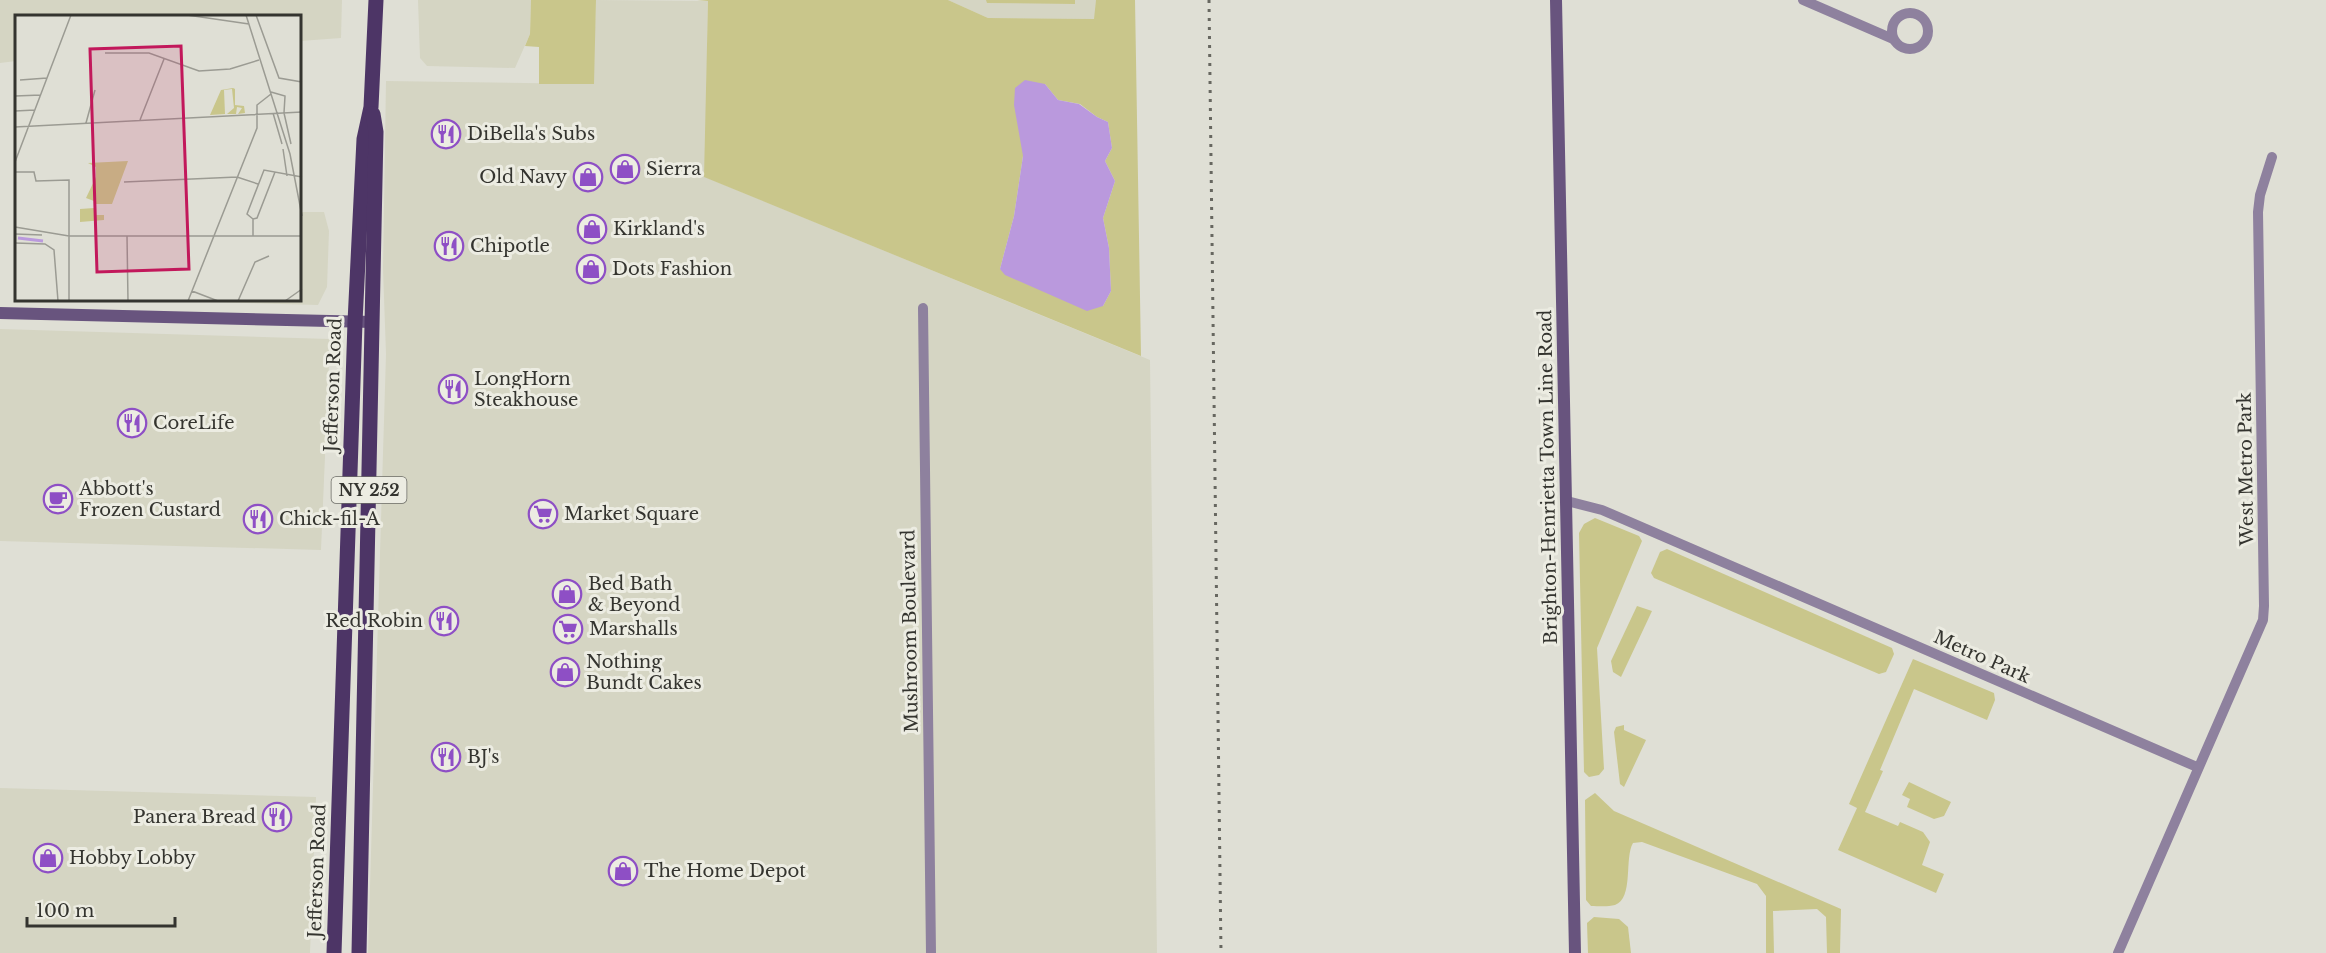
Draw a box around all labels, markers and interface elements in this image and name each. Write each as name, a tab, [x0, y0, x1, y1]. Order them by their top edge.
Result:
inset map	[15, 15, 302, 302]
restaurant icon: DiBella's Subs	[430, 118, 462, 150]
place label: DiBella's Subs	[467, 123, 595, 145]
shop icon: Sierra	[609, 153, 641, 185]
place label: Sierra	[646, 158, 701, 180]
shop icon: Old Navy	[572, 161, 604, 193]
place label: Old Navy	[479, 166, 567, 188]
shop icon: Kirkland's	[576, 213, 608, 245]
place label: Kirkland's	[613, 218, 705, 240]
restaurant icon: Chipotle	[433, 230, 465, 262]
place label: Chipotle	[470, 235, 550, 257]
shop icon: Dots Fashion	[575, 253, 607, 285]
place label: Dots Fashion	[612, 258, 732, 280]
street label: Brighton-Henrietta Town Line Road	[1534, 310, 1562, 644]
street label: Jefferson Road	[320, 318, 346, 454]
place label: LongHorn Steakhouse	[474, 368, 578, 411]
restaurant icon: LongHorn Steakhouse	[437, 373, 469, 405]
street label: West Metro Park	[2234, 392, 2258, 547]
restaurant icon: CoreLife	[116, 407, 148, 439]
place label: CoreLife	[153, 412, 235, 434]
road number: NY 252	[332, 477, 406, 503]
place label: Abbott's Frozen Custard	[78, 478, 221, 521]
cafe icon: Abbott's Frozen Custard	[42, 483, 74, 515]
supermarket icon: Market Square	[527, 498, 559, 530]
restaurant icon: Chick-fil-A	[242, 503, 274, 535]
place label: Market Square	[564, 503, 699, 525]
place label: Chick-fil-A	[279, 508, 381, 530]
street label: Mushroom Boulevard	[897, 529, 923, 733]
place label: Bed Bath & Beyond	[588, 573, 680, 616]
shop icon: Bed Bath & Beyond	[551, 578, 583, 610]
restaurant icon: Red Robin	[428, 605, 460, 637]
place label: Red Robin	[325, 610, 423, 632]
supermarket icon: Marshalls	[552, 613, 584, 645]
place label: Marshalls	[589, 618, 678, 640]
street label: Metro Park	[1930, 626, 2034, 688]
place label: Nothing Bundt Cakes	[586, 651, 702, 694]
shop icon: Nothing Bundt Cakes	[549, 656, 581, 688]
restaurant icon: BJ's	[430, 741, 462, 773]
place label: BJ's	[467, 746, 500, 768]
restaurant icon: Panera Bread	[261, 801, 293, 833]
street label: Jefferson Road	[304, 804, 330, 940]
place label: Panera Bread	[133, 806, 256, 828]
shop icon: Hobby Lobby	[32, 842, 64, 874]
place label: Hobby Lobby	[69, 847, 196, 869]
shop icon: The Home Depot	[607, 855, 639, 887]
place label: The Home Depot	[644, 860, 806, 882]
scale bar	[27, 890, 176, 928]
text: 100 m	[36, 900, 94, 922]

